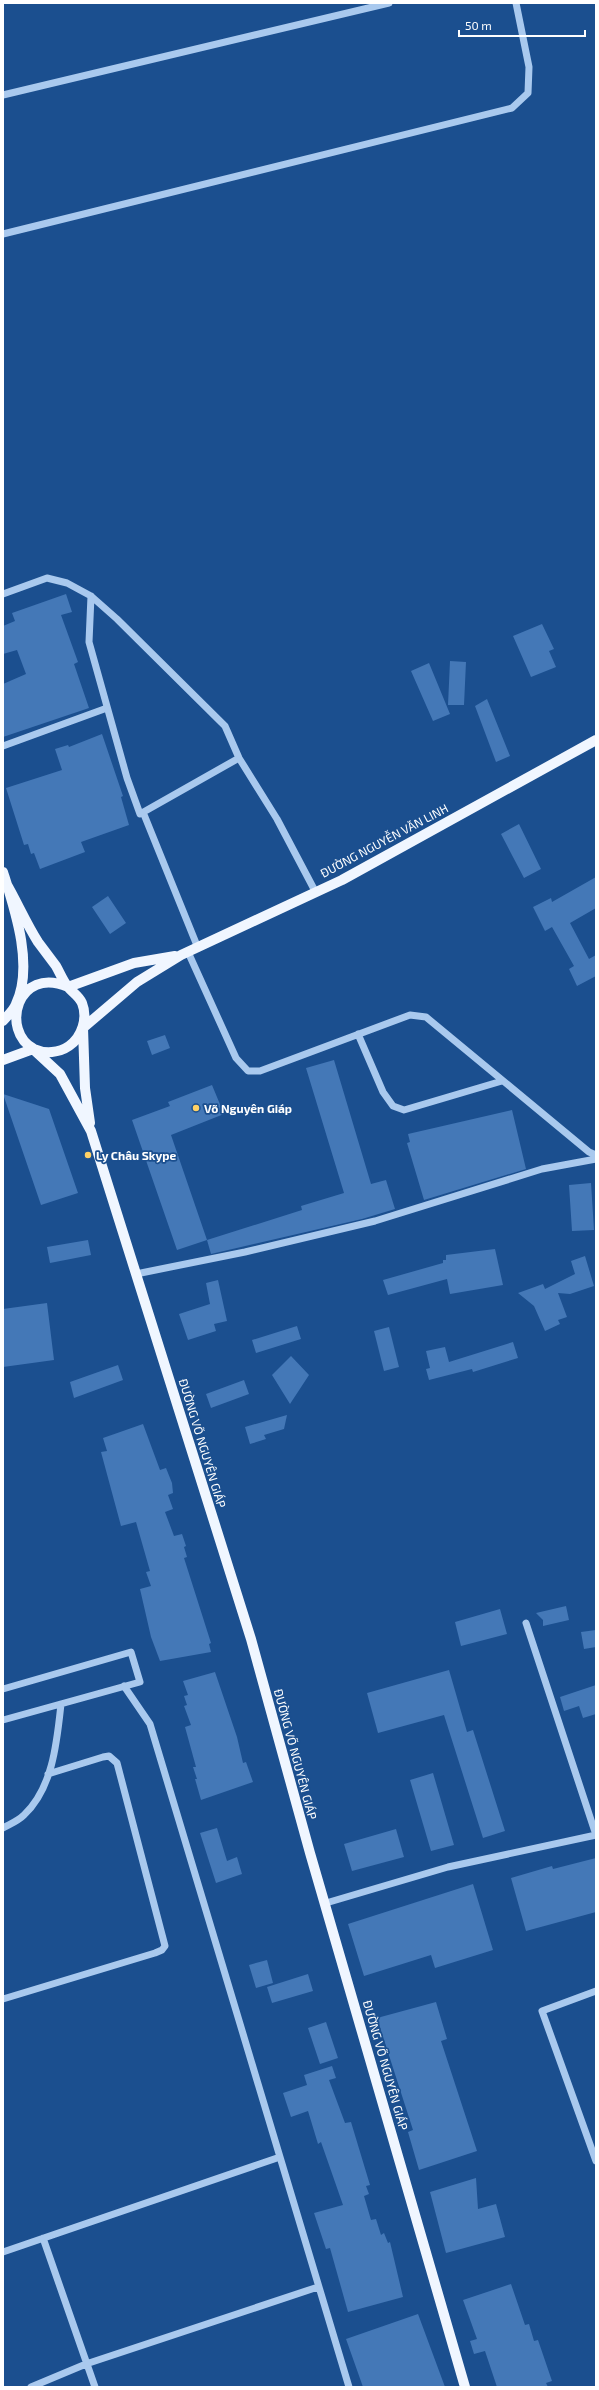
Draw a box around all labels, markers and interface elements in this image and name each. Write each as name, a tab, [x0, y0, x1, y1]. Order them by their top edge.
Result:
scale bar	[459, 12, 585, 38]
text: 50 m	[465, 18, 492, 32]
street label: ĐƯỜNG NGUYỄN VĂN LINH	[317, 799, 450, 880]
place label: Võ Nguyên Giáp	[204, 1101, 292, 1116]
marker: Võ Nguyên Giáp	[191, 1103, 201, 1113]
place label: Ly Châu Skype	[96, 1148, 176, 1163]
marker: Ly Châu Skype	[83, 1150, 93, 1160]
street label: ĐƯỜNG VÕ NGUYÊN GIÁP	[177, 1377, 229, 1509]
street label: ĐƯỜNG VÕ NGUYÊN GIÁP	[272, 1687, 320, 1821]
street label: ĐƯỜNG VÕ NGUYÊN GIÁP	[361, 1998, 411, 2132]

